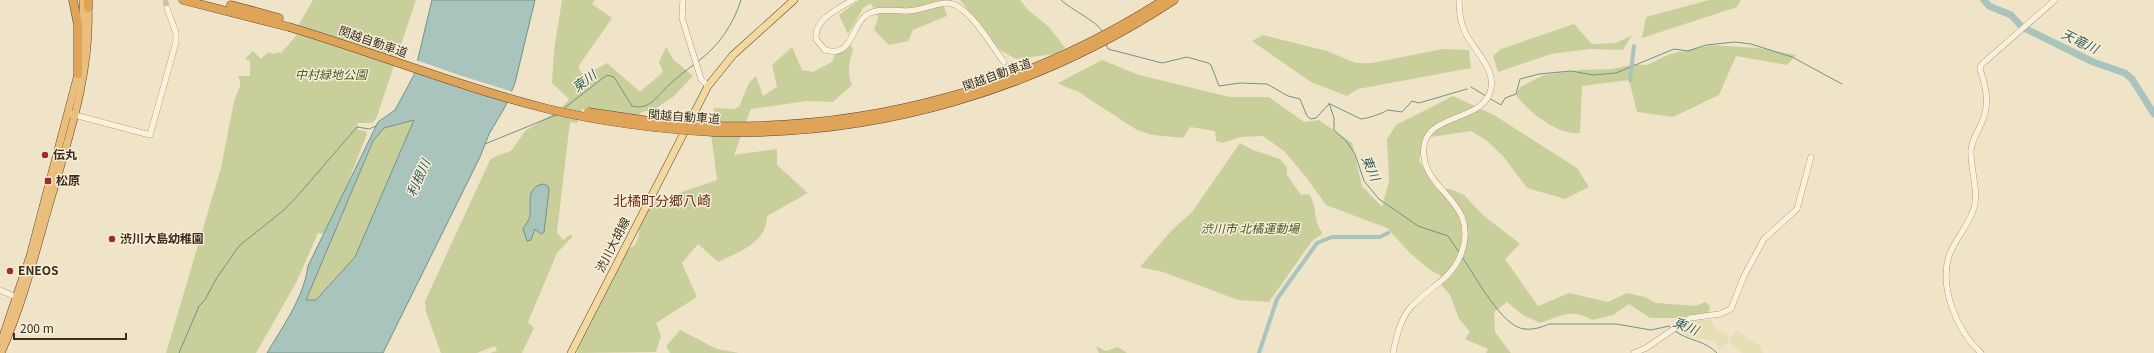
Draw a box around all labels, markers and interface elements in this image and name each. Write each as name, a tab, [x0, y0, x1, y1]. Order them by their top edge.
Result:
street label: 関越自動車道	[337, 21, 410, 60]
water label: 天竜川	[2059, 23, 2104, 59]
street label: 関越自動車道	[960, 53, 1033, 94]
water label: 東川	[568, 64, 601, 96]
park label: 中村緑地公園	[295, 65, 369, 82]
street label: 関越自動車道	[648, 105, 721, 126]
place label: 伝丸	[53, 145, 77, 162]
marker: 伝丸	[40, 150, 50, 160]
water label: 東川	[1358, 152, 1386, 185]
water label: 利根川	[401, 154, 435, 199]
place label: 松原	[56, 171, 80, 188]
marker: 松原	[43, 176, 53, 186]
district label: 北橘町分郷八崎	[613, 190, 711, 210]
street label: 渋川大胡線	[590, 214, 633, 275]
park label: 渋川市 北橘運動場	[1201, 219, 1301, 236]
place label: 渋川大島幼稚園	[120, 229, 204, 246]
marker: 渋川大島幼稚園	[107, 234, 117, 244]
place label: ENEOS	[18, 261, 59, 278]
marker: ENEOS	[5, 266, 15, 276]
water label: 東川	[1671, 312, 1704, 340]
scale bar	[14, 315, 126, 341]
text: 200 m	[20, 319, 54, 336]

